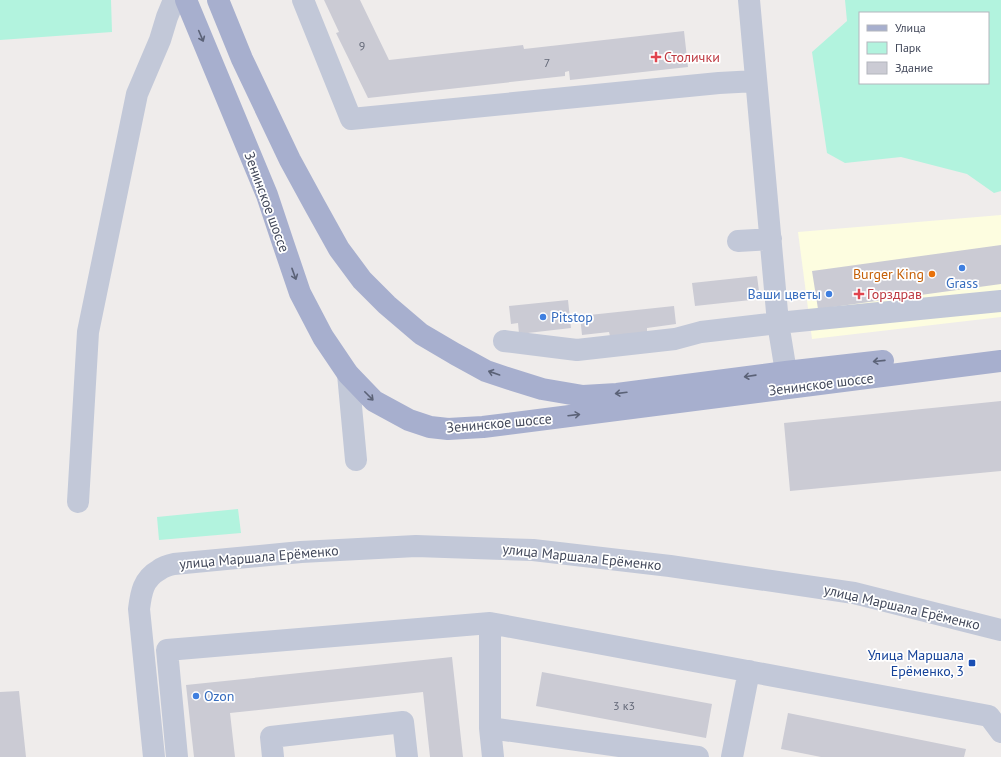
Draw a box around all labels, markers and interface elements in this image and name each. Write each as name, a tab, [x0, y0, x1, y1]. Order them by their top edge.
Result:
legend	[859, 12, 989, 84]
text: Улица	[895, 20, 926, 35]
one-way arrow	[198, 30, 205, 42]
house number: 9	[359, 38, 365, 53]
text: Парк	[895, 40, 921, 55]
place label: Столички	[664, 48, 720, 66]
marker: Столички	[651, 52, 661, 62]
house number: 7	[544, 55, 550, 70]
text: Здание	[895, 60, 933, 75]
street label: Зенинское шоссе	[240, 149, 294, 255]
marker: Grass	[957, 263, 967, 273]
place label: Burger King	[853, 265, 924, 283]
one-way arrow	[291, 268, 298, 281]
marker: Burger King	[927, 269, 937, 279]
place label: Grass	[946, 274, 978, 292]
place label: Ваши цветы	[748, 285, 821, 303]
place label: Горздрав	[867, 285, 922, 303]
marker: Ваши цветы	[824, 289, 834, 299]
marker: Горздрав	[854, 289, 864, 299]
place label: Pitstop	[551, 308, 593, 326]
marker: Pitstop	[538, 312, 548, 322]
one-way arrow	[873, 358, 886, 365]
one-way arrow	[488, 369, 500, 377]
street label: Зенинское шоссе	[768, 369, 874, 399]
one-way arrow	[744, 373, 757, 380]
one-way arrow	[615, 389, 628, 397]
one-way arrow	[364, 391, 374, 401]
street label: Зенинское шоссе	[446, 409, 552, 437]
one-way arrow	[567, 411, 580, 419]
street label: улица Маршала Ерёменко	[502, 540, 662, 574]
street label: улица Маршала Ерёменко	[179, 541, 339, 573]
street label: улица Маршала Ерёменко	[822, 580, 982, 634]
place label: Улица Маршала Ерёменко, 3	[868, 646, 964, 680]
marker: Улица Маршала Ерёменко, 3	[967, 658, 977, 668]
place label: Ozon	[204, 687, 234, 705]
marker: Ozon	[191, 691, 201, 701]
house number: 3 к3	[613, 698, 635, 713]

